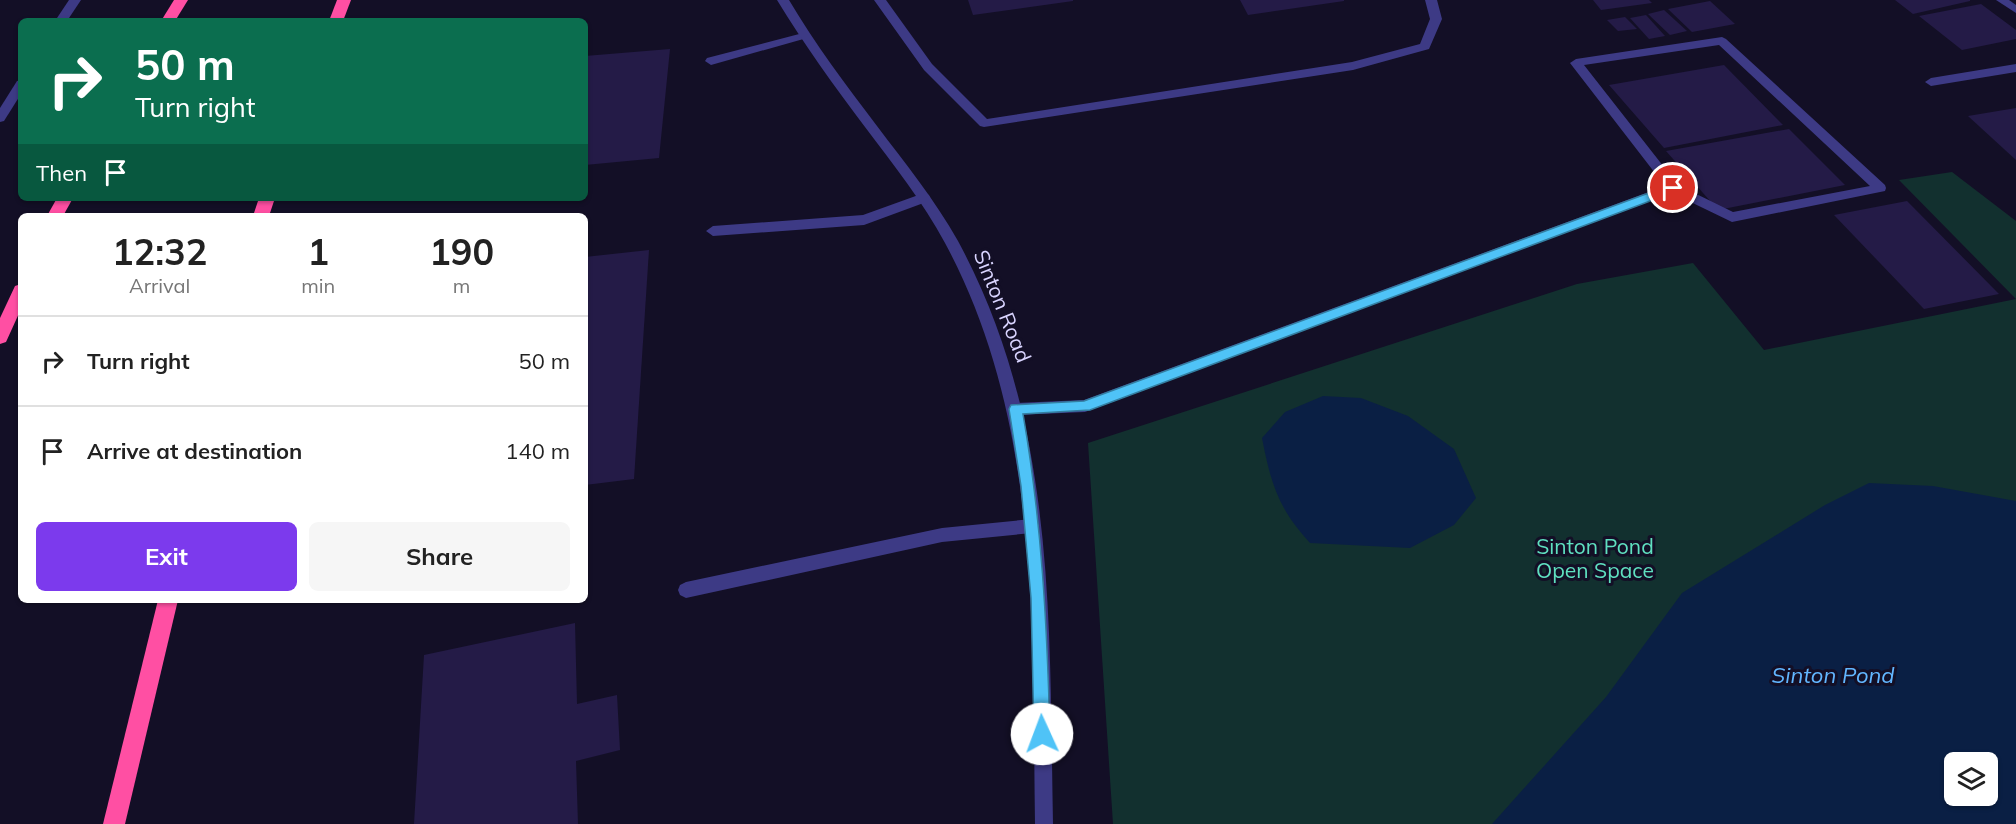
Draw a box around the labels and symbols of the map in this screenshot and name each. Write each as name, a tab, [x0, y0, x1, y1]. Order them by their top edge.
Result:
pin	[1647, 162, 1698, 213]
street label: Sinton Road	[969, 246, 1037, 366]
park label: Sinton Pond Open Space	[1536, 533, 1654, 583]
water label: Sinton Pond	[1771, 661, 1895, 689]
position arrow	[1010, 702, 1074, 766]

